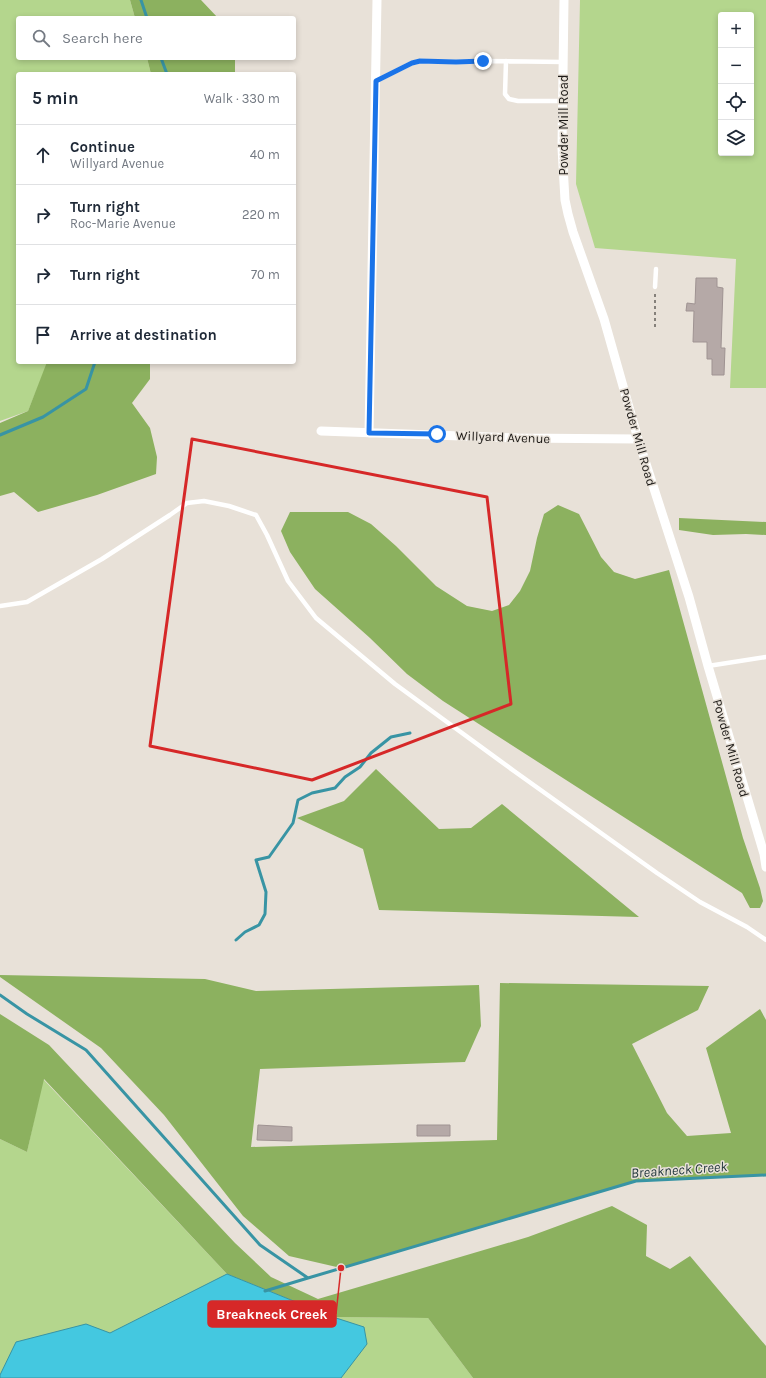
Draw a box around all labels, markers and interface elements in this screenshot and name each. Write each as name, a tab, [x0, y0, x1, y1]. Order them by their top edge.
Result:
map controls	[718, 12, 754, 156]
button: +	[718, 12, 754, 48]
search box	[16, 16, 296, 60]
icon: search	[30, 27, 52, 49]
text: Search here	[62, 29, 143, 47]
button: −	[718, 48, 754, 84]
route end	[474, 52, 492, 70]
street label: Powder Mill Road	[556, 74, 571, 176]
button: locate	[718, 84, 754, 120]
text: 5 min	[32, 88, 79, 108]
text: Walk · 330 m	[204, 91, 280, 106]
button: layers	[718, 120, 754, 156]
text: Continue	[70, 138, 135, 156]
icon: ahead	[32, 144, 54, 166]
text: 40 m	[250, 147, 280, 162]
text: Willyard Avenue	[70, 156, 164, 171]
text: Turn right	[70, 198, 140, 216]
icon: right	[32, 204, 54, 226]
text: 220 m	[242, 207, 280, 222]
text: Roc-Marie Avenue	[70, 216, 176, 231]
icon: right	[32, 264, 54, 286]
text: Turn right	[70, 266, 140, 284]
text: 70 m	[251, 267, 280, 282]
icon: arrive	[32, 324, 54, 346]
text: Arrive at destination	[70, 326, 217, 344]
street label: Powder Mill Road	[617, 386, 659, 488]
route start	[428, 425, 446, 443]
street label: Willyard Avenue	[456, 428, 551, 446]
street label: Powder Mill Road	[710, 697, 752, 799]
water label: Breakneck Creek	[630, 1158, 729, 1182]
callout: Breakneck Creek	[208, 1301, 336, 1327]
text: Breakneck Creek	[216, 1306, 328, 1323]

